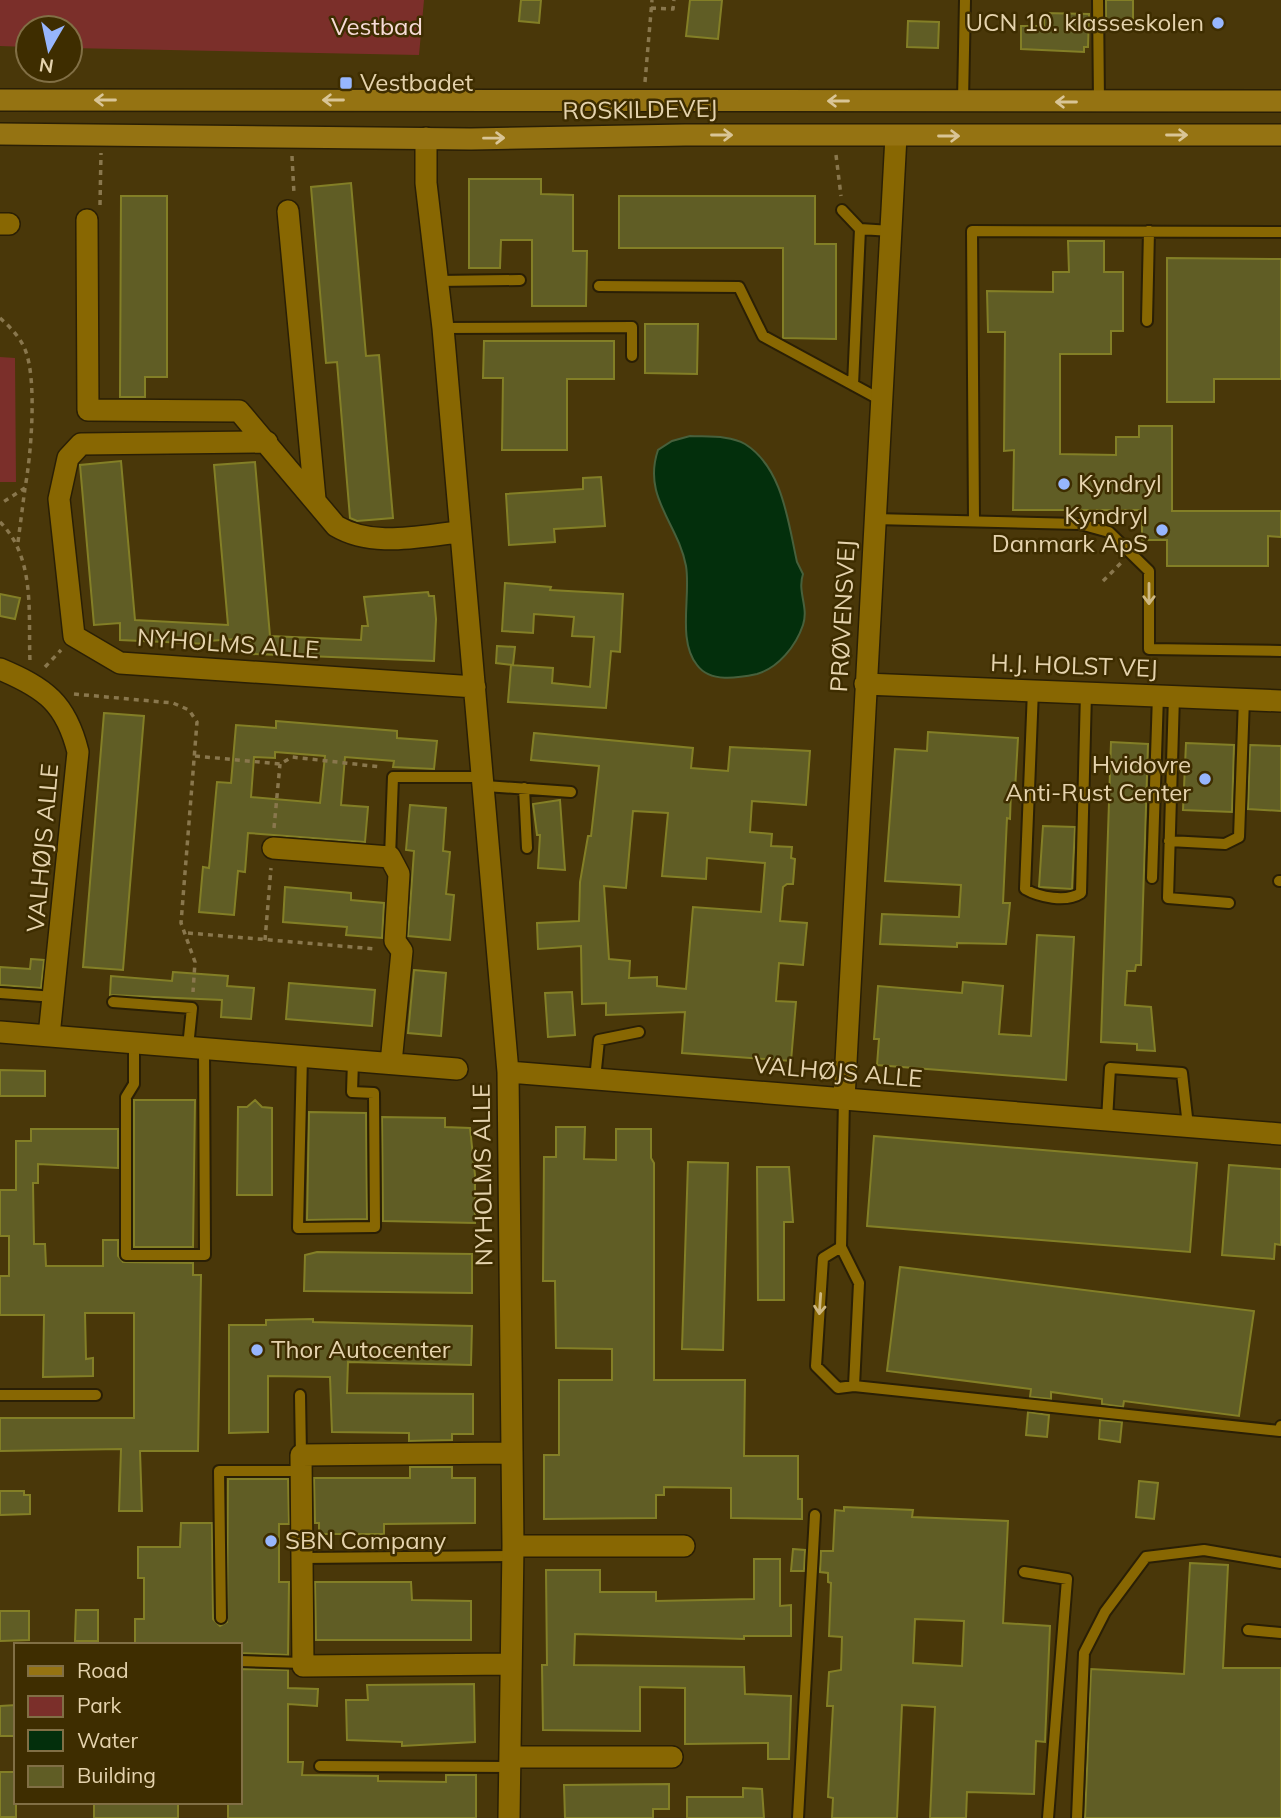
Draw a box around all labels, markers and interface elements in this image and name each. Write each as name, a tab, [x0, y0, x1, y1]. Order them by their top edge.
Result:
place label: UCN 10. klasseskolen	[966, 7, 1204, 37]
park label: Vestbad	[331, 11, 423, 41]
north arrow	[14, 14, 84, 84]
marker: UCN 10. klasseskolen	[1210, 15, 1226, 31]
text: N	[37, 53, 55, 79]
place label: Vestbadet	[360, 67, 473, 97]
marker: Vestbadet	[338, 75, 354, 91]
one-way arrow	[94, 93, 117, 107]
one-way arrow	[322, 93, 345, 107]
street label: ROSKILDEVEJ	[562, 93, 718, 125]
one-way arrow	[827, 94, 850, 108]
one-way arrow	[1055, 95, 1078, 109]
one-way arrow	[710, 128, 733, 142]
one-way arrow	[1165, 128, 1188, 142]
one-way arrow	[937, 129, 960, 143]
one-way arrow	[482, 131, 505, 145]
place label: Kyndryl	[1078, 468, 1162, 498]
marker: Kyndryl	[1056, 476, 1072, 492]
place label: Kyndryl Danmark ApS	[992, 500, 1148, 558]
marker: Kyndryl Danmark ApS	[1154, 522, 1170, 538]
street label: PRØVENSVEJ	[823, 539, 861, 693]
one-way arrow	[1142, 583, 1156, 606]
street label: NYHOLMS ALLE	[136, 622, 320, 664]
street label: H.J. HOLST VEJ	[990, 647, 1158, 683]
place label: Hvidovre Anti-Rust Center	[1005, 749, 1191, 807]
street label: VALHØJS ALLE	[20, 762, 64, 934]
marker: Hvidovre Anti-Rust Center	[1197, 771, 1213, 787]
street label: VALHØJS ALLE	[752, 1049, 924, 1093]
street label: NYHOLMS ALLE	[465, 1083, 499, 1267]
one-way arrow	[813, 1293, 826, 1315]
place label: Thor Autocenter	[271, 1334, 451, 1364]
marker: Thor Autocenter	[249, 1342, 265, 1358]
place label: SBN Company	[285, 1525, 447, 1555]
marker: SBN Company	[263, 1533, 279, 1549]
legend	[14, 1643, 242, 1804]
text: Road	[77, 1657, 128, 1683]
text: Park	[77, 1692, 121, 1718]
text: Water	[77, 1727, 138, 1753]
text: Building	[77, 1762, 156, 1788]

